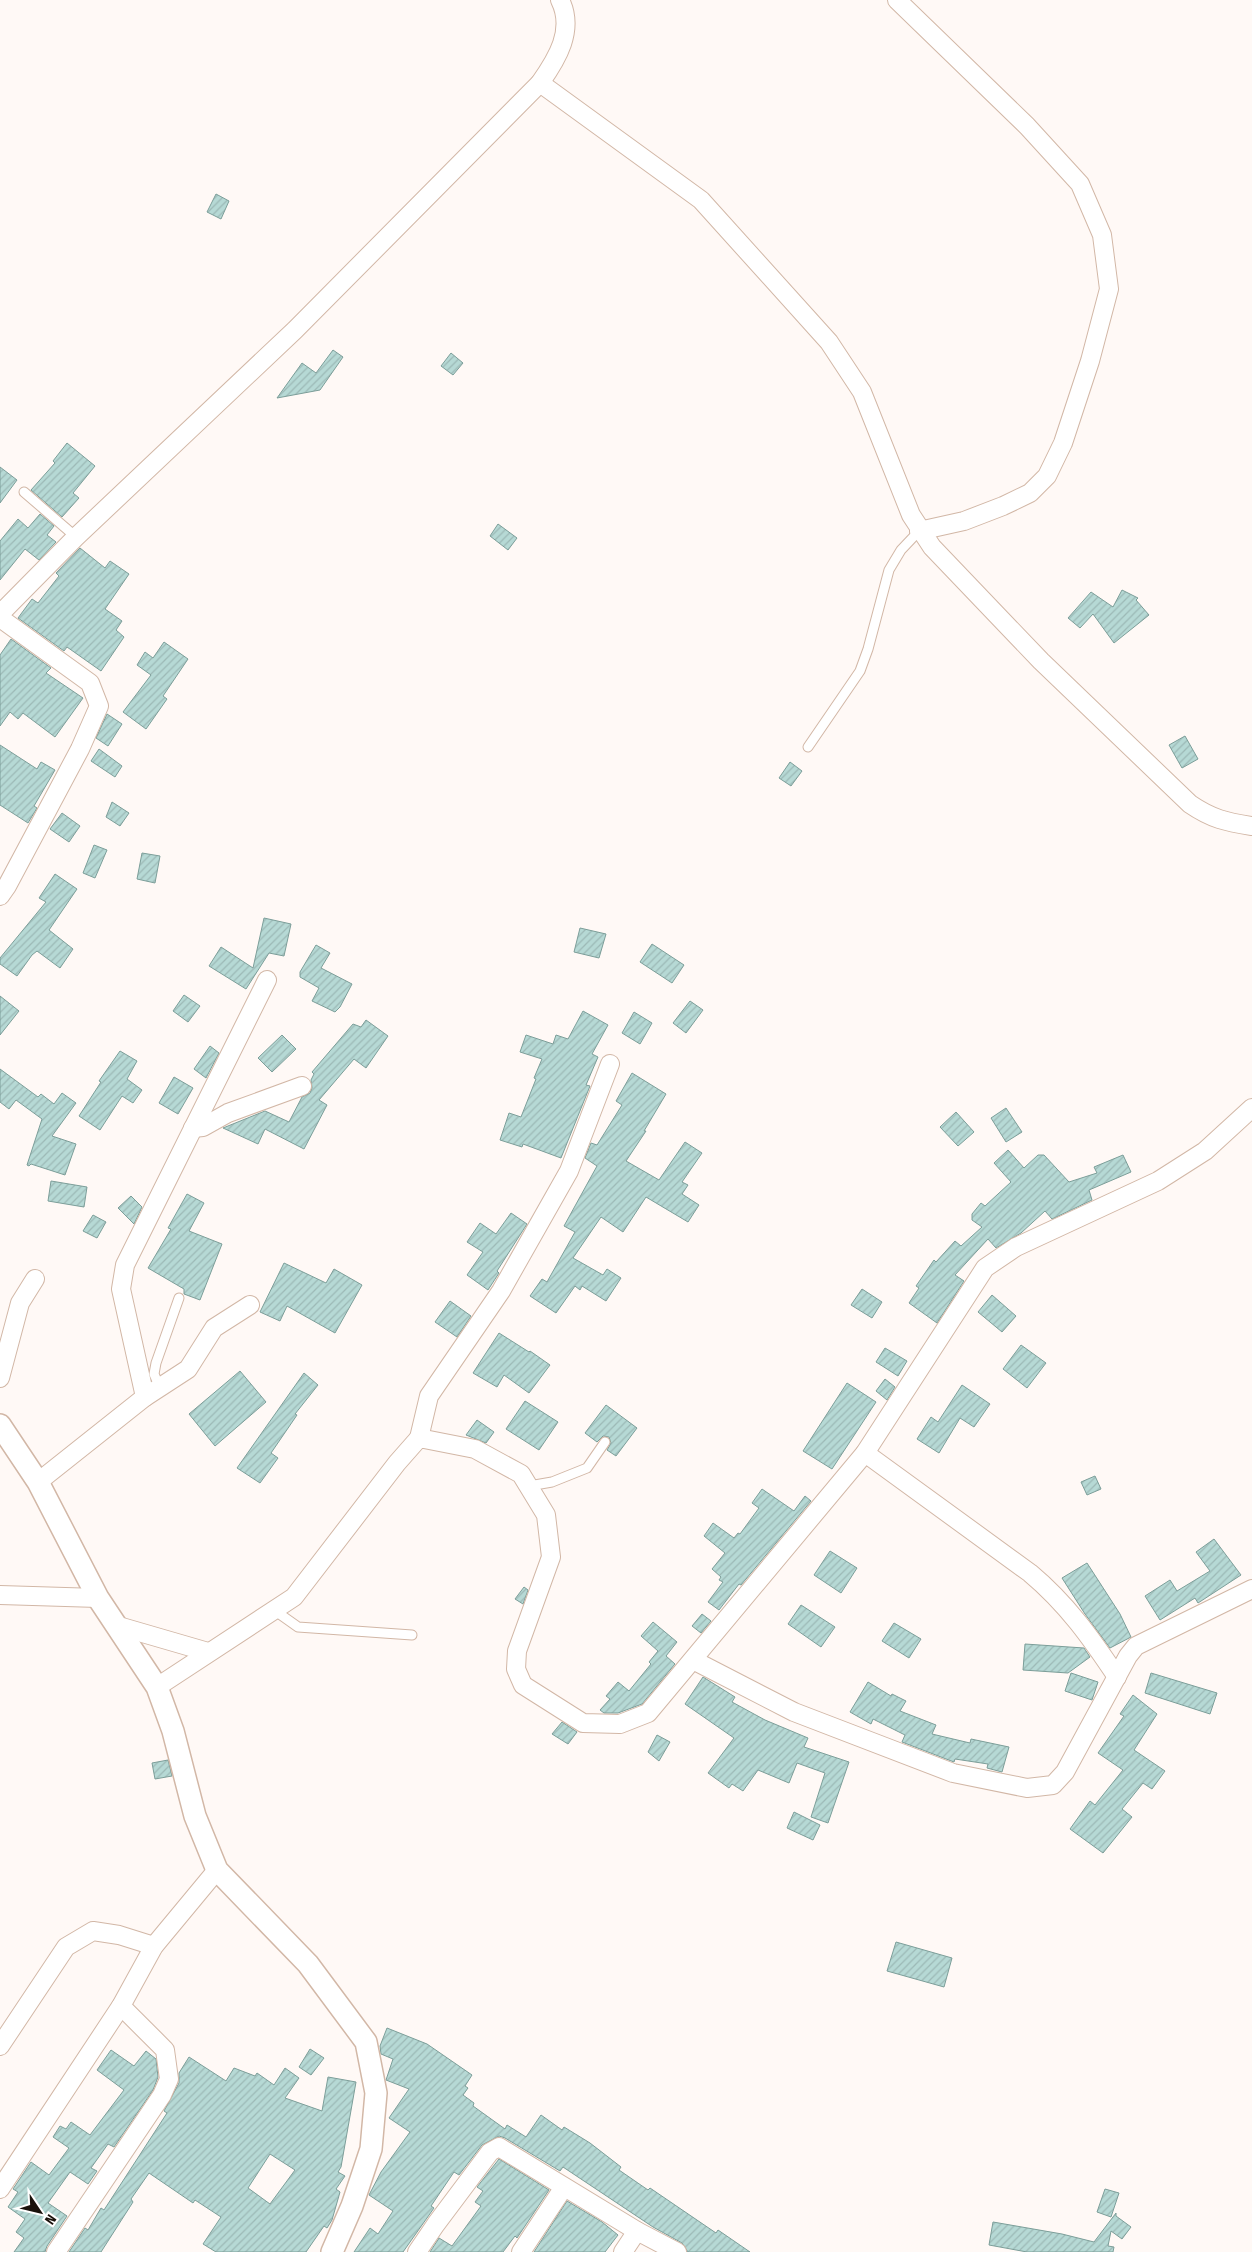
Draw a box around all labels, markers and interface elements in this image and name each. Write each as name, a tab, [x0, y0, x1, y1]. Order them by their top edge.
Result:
north arrow	[15, 2187, 65, 2237]
text: N	[41, 2211, 60, 2227]

